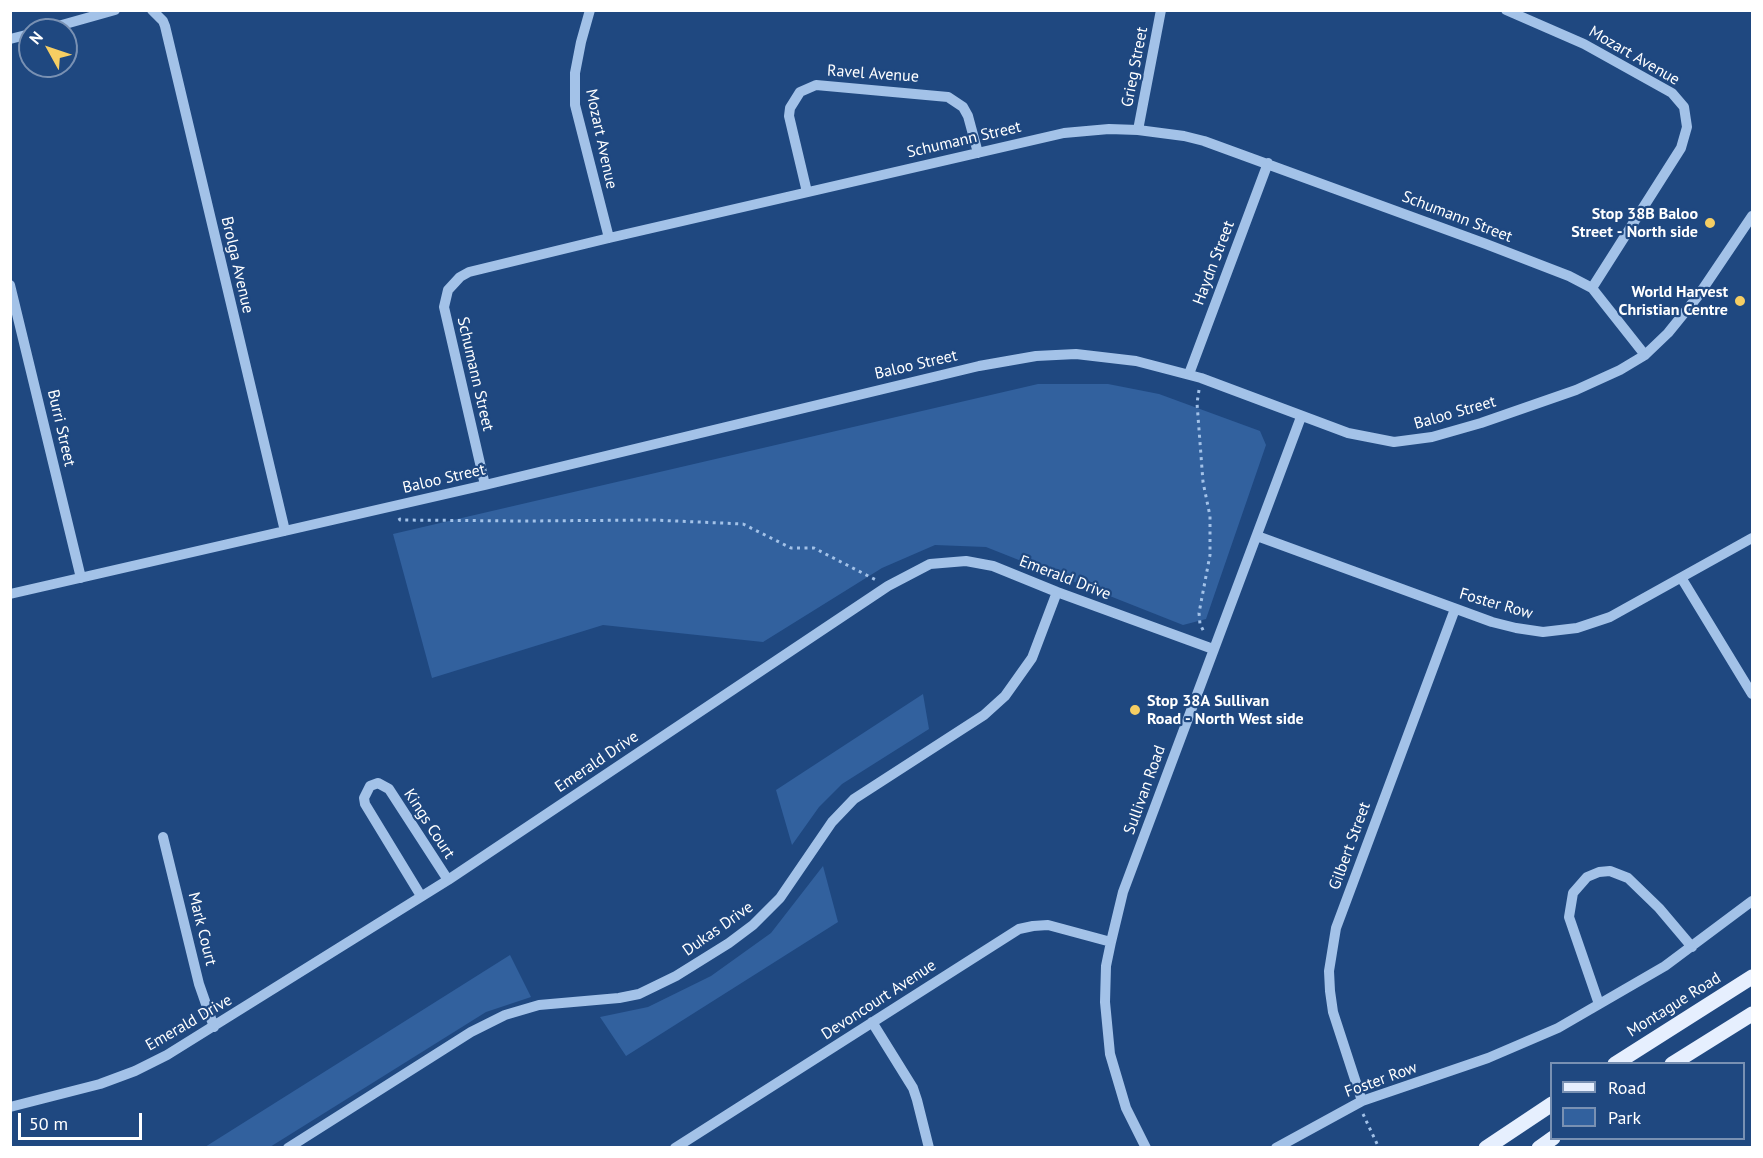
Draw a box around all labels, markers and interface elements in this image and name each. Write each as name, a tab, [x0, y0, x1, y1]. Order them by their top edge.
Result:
north arrow	[18, 18, 78, 78]
street label: Mozart Avenue	[1585, 22, 1683, 90]
street label: Grieg Street	[1118, 25, 1152, 109]
text: N	[25, 27, 47, 48]
street label: Ravel Avenue	[827, 61, 919, 87]
street label: Mozart Avenue	[581, 87, 621, 191]
street label: Schumann Street	[905, 118, 1023, 162]
street label: Schumann Street	[1399, 187, 1515, 247]
place label: Stop 38B Baloo Street - North side	[1571, 204, 1698, 242]
street label: Brolga Avenue	[217, 215, 257, 315]
marker: Stop 38B Baloo Street - North side	[1703, 216, 1717, 230]
street label: Haydn Street	[1189, 218, 1239, 308]
place label: World Harvest Christian Centre	[1619, 282, 1728, 320]
marker: World Harvest Christian Centre	[1733, 294, 1747, 308]
street label: Schumann Street	[453, 315, 497, 433]
street label: Baloo Street	[873, 346, 959, 384]
street label: Burri Street	[43, 388, 79, 468]
street label: Baloo Street	[1412, 392, 1498, 434]
street label: Baloo Street	[401, 460, 487, 498]
street label: Emerald Drive	[1017, 552, 1113, 604]
street label: Foster Row	[1457, 584, 1535, 624]
place label: Stop 38A Sullivan Road - North West side	[1147, 691, 1304, 729]
marker: Stop 38A Sullivan Road - North West side	[1128, 703, 1142, 717]
street label: Emerald Drive	[552, 727, 642, 797]
street label: Sullivan Road	[1120, 743, 1170, 837]
street label: Kings Court	[399, 785, 459, 863]
street label: Gilbert Street	[1325, 799, 1375, 893]
street label: Mark Court	[184, 890, 220, 968]
street label: Dukas Drive	[679, 898, 757, 960]
street label: Devoncourt Avenue	[818, 956, 940, 1044]
street label: Montague Road	[1624, 969, 1724, 1041]
street label: Emerald Drive	[142, 991, 236, 1055]
street label: Foster Row	[1342, 1058, 1420, 1102]
legend	[1550, 1062, 1745, 1140]
text: Road	[1608, 1076, 1646, 1099]
scale bar	[21, 1101, 146, 1139]
text: Park	[1608, 1106, 1641, 1129]
text: 50 m	[29, 1112, 68, 1135]

